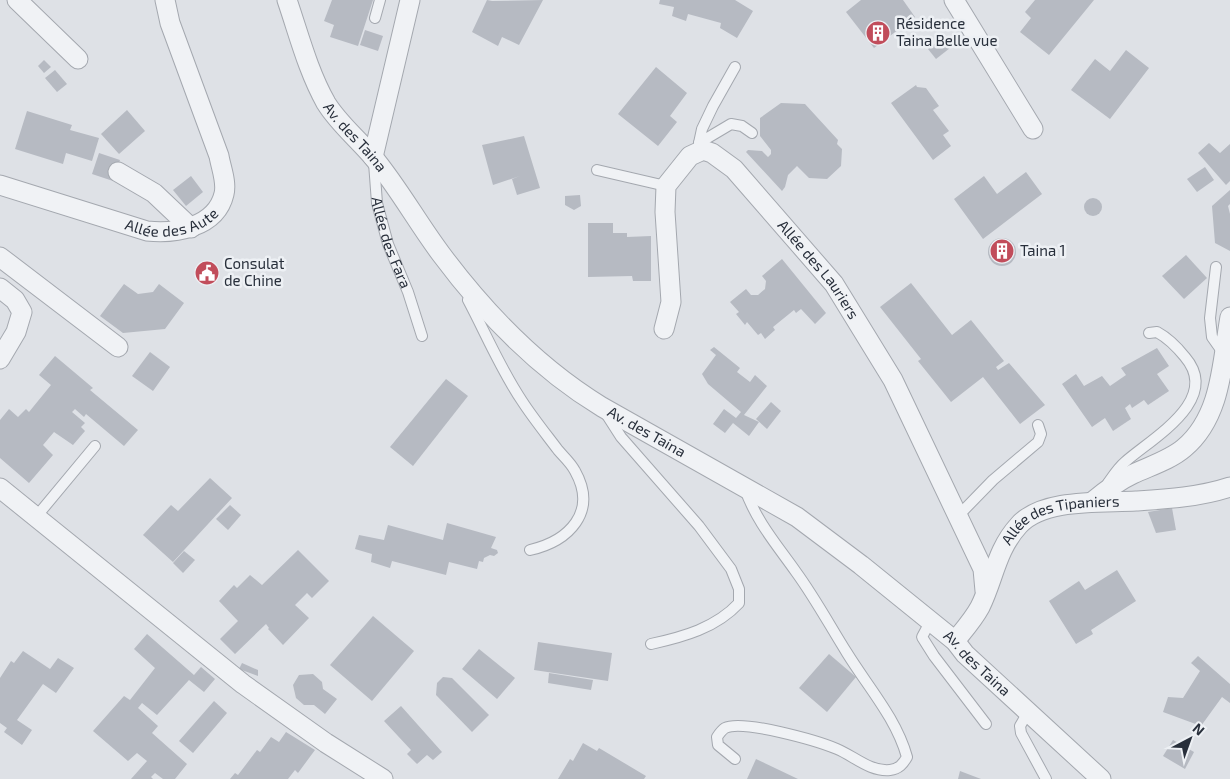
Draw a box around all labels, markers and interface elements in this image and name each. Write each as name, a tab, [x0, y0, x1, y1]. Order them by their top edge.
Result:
place label: Résidence Taina Belle vue	[896, 14, 997, 49]
building icon: Résidence Taina Belle vue	[865, 20, 891, 46]
street label: Av. des Taina	[320, 98, 391, 175]
street label: Allée des Fara	[369, 196, 415, 291]
street label: Allée des Aute	[123, 204, 222, 240]
street label: Allée des Lauriers	[774, 216, 863, 322]
building icon: Taina 1	[989, 238, 1015, 264]
place label: Taina 1	[1020, 241, 1066, 259]
place label: Consulat de Chine	[224, 254, 285, 289]
public building icon: Consulat de Chine	[194, 260, 220, 286]
street label: Av. des Taina	[605, 402, 689, 460]
street label: Allée des Tipaniers	[997, 492, 1120, 548]
street label: Av. des Taina	[941, 626, 1015, 699]
north arrow	[1165, 714, 1215, 764]
text: N	[1189, 719, 1208, 739]

